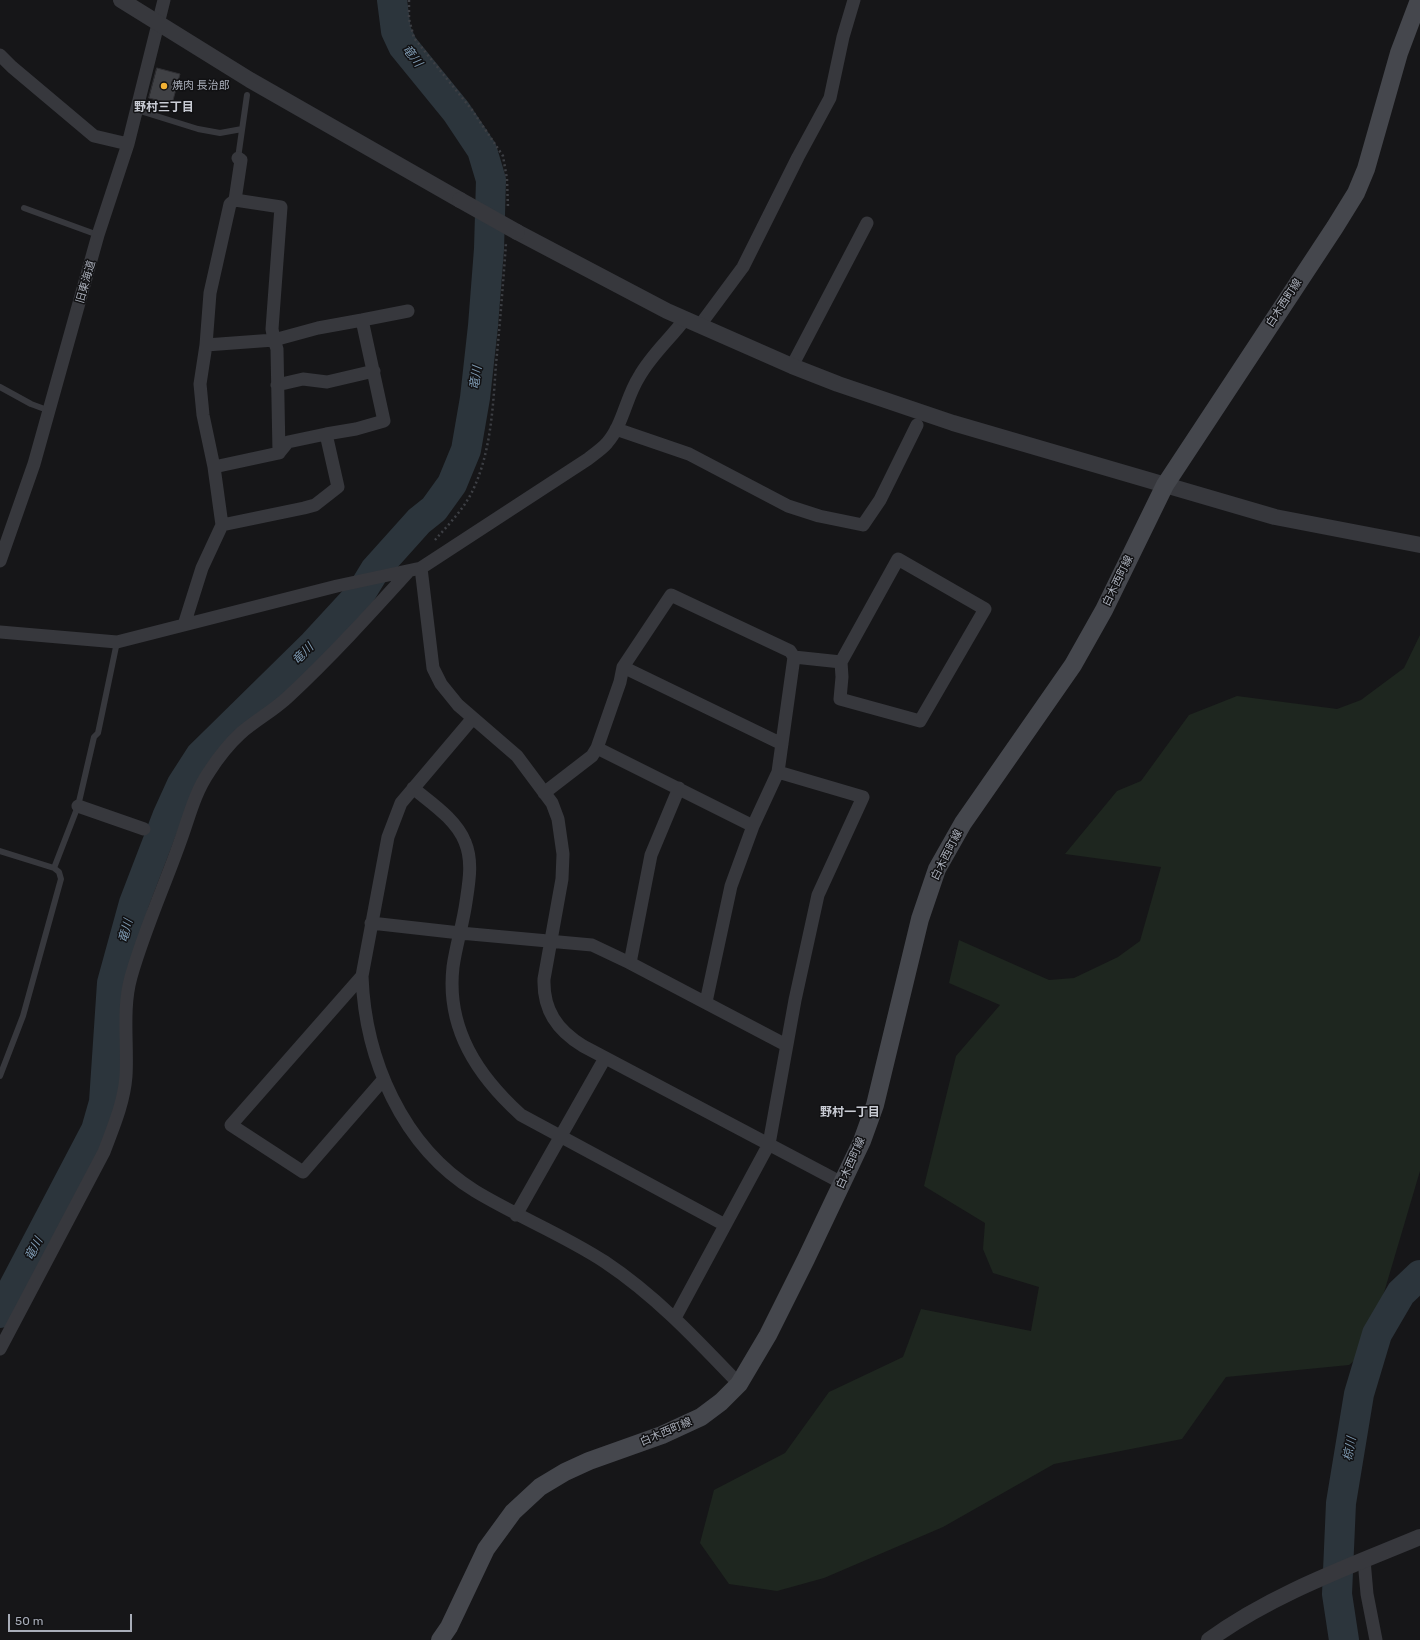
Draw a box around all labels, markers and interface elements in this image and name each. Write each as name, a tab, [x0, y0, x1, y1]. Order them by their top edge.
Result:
water label: 竜川	[399, 42, 425, 70]
place label: 焼肉 長治郎	[172, 79, 230, 93]
marker: 焼肉 長治郎	[159, 81, 169, 91]
district label: 野村三丁目	[134, 101, 194, 115]
street label: 旧東海道	[74, 259, 98, 305]
street label: 白木西町線	[1263, 276, 1305, 330]
water label: 竜川	[467, 365, 485, 391]
street label: 白木西町線	[1100, 553, 1136, 609]
water label: 竜川	[289, 640, 317, 668]
street label: 白木西町線	[929, 828, 965, 882]
water label: 竜川	[116, 918, 136, 944]
district label: 野村一丁目	[820, 1106, 880, 1120]
street label: 白木西町線	[834, 1135, 868, 1191]
water label: 竜川	[22, 1235, 46, 1263]
street label: 白木西町線	[638, 1415, 694, 1449]
water label: 椋川	[1341, 1436, 1359, 1462]
scale bar	[10, 1606, 134, 1632]
text: 50 m	[15, 1614, 43, 1628]

